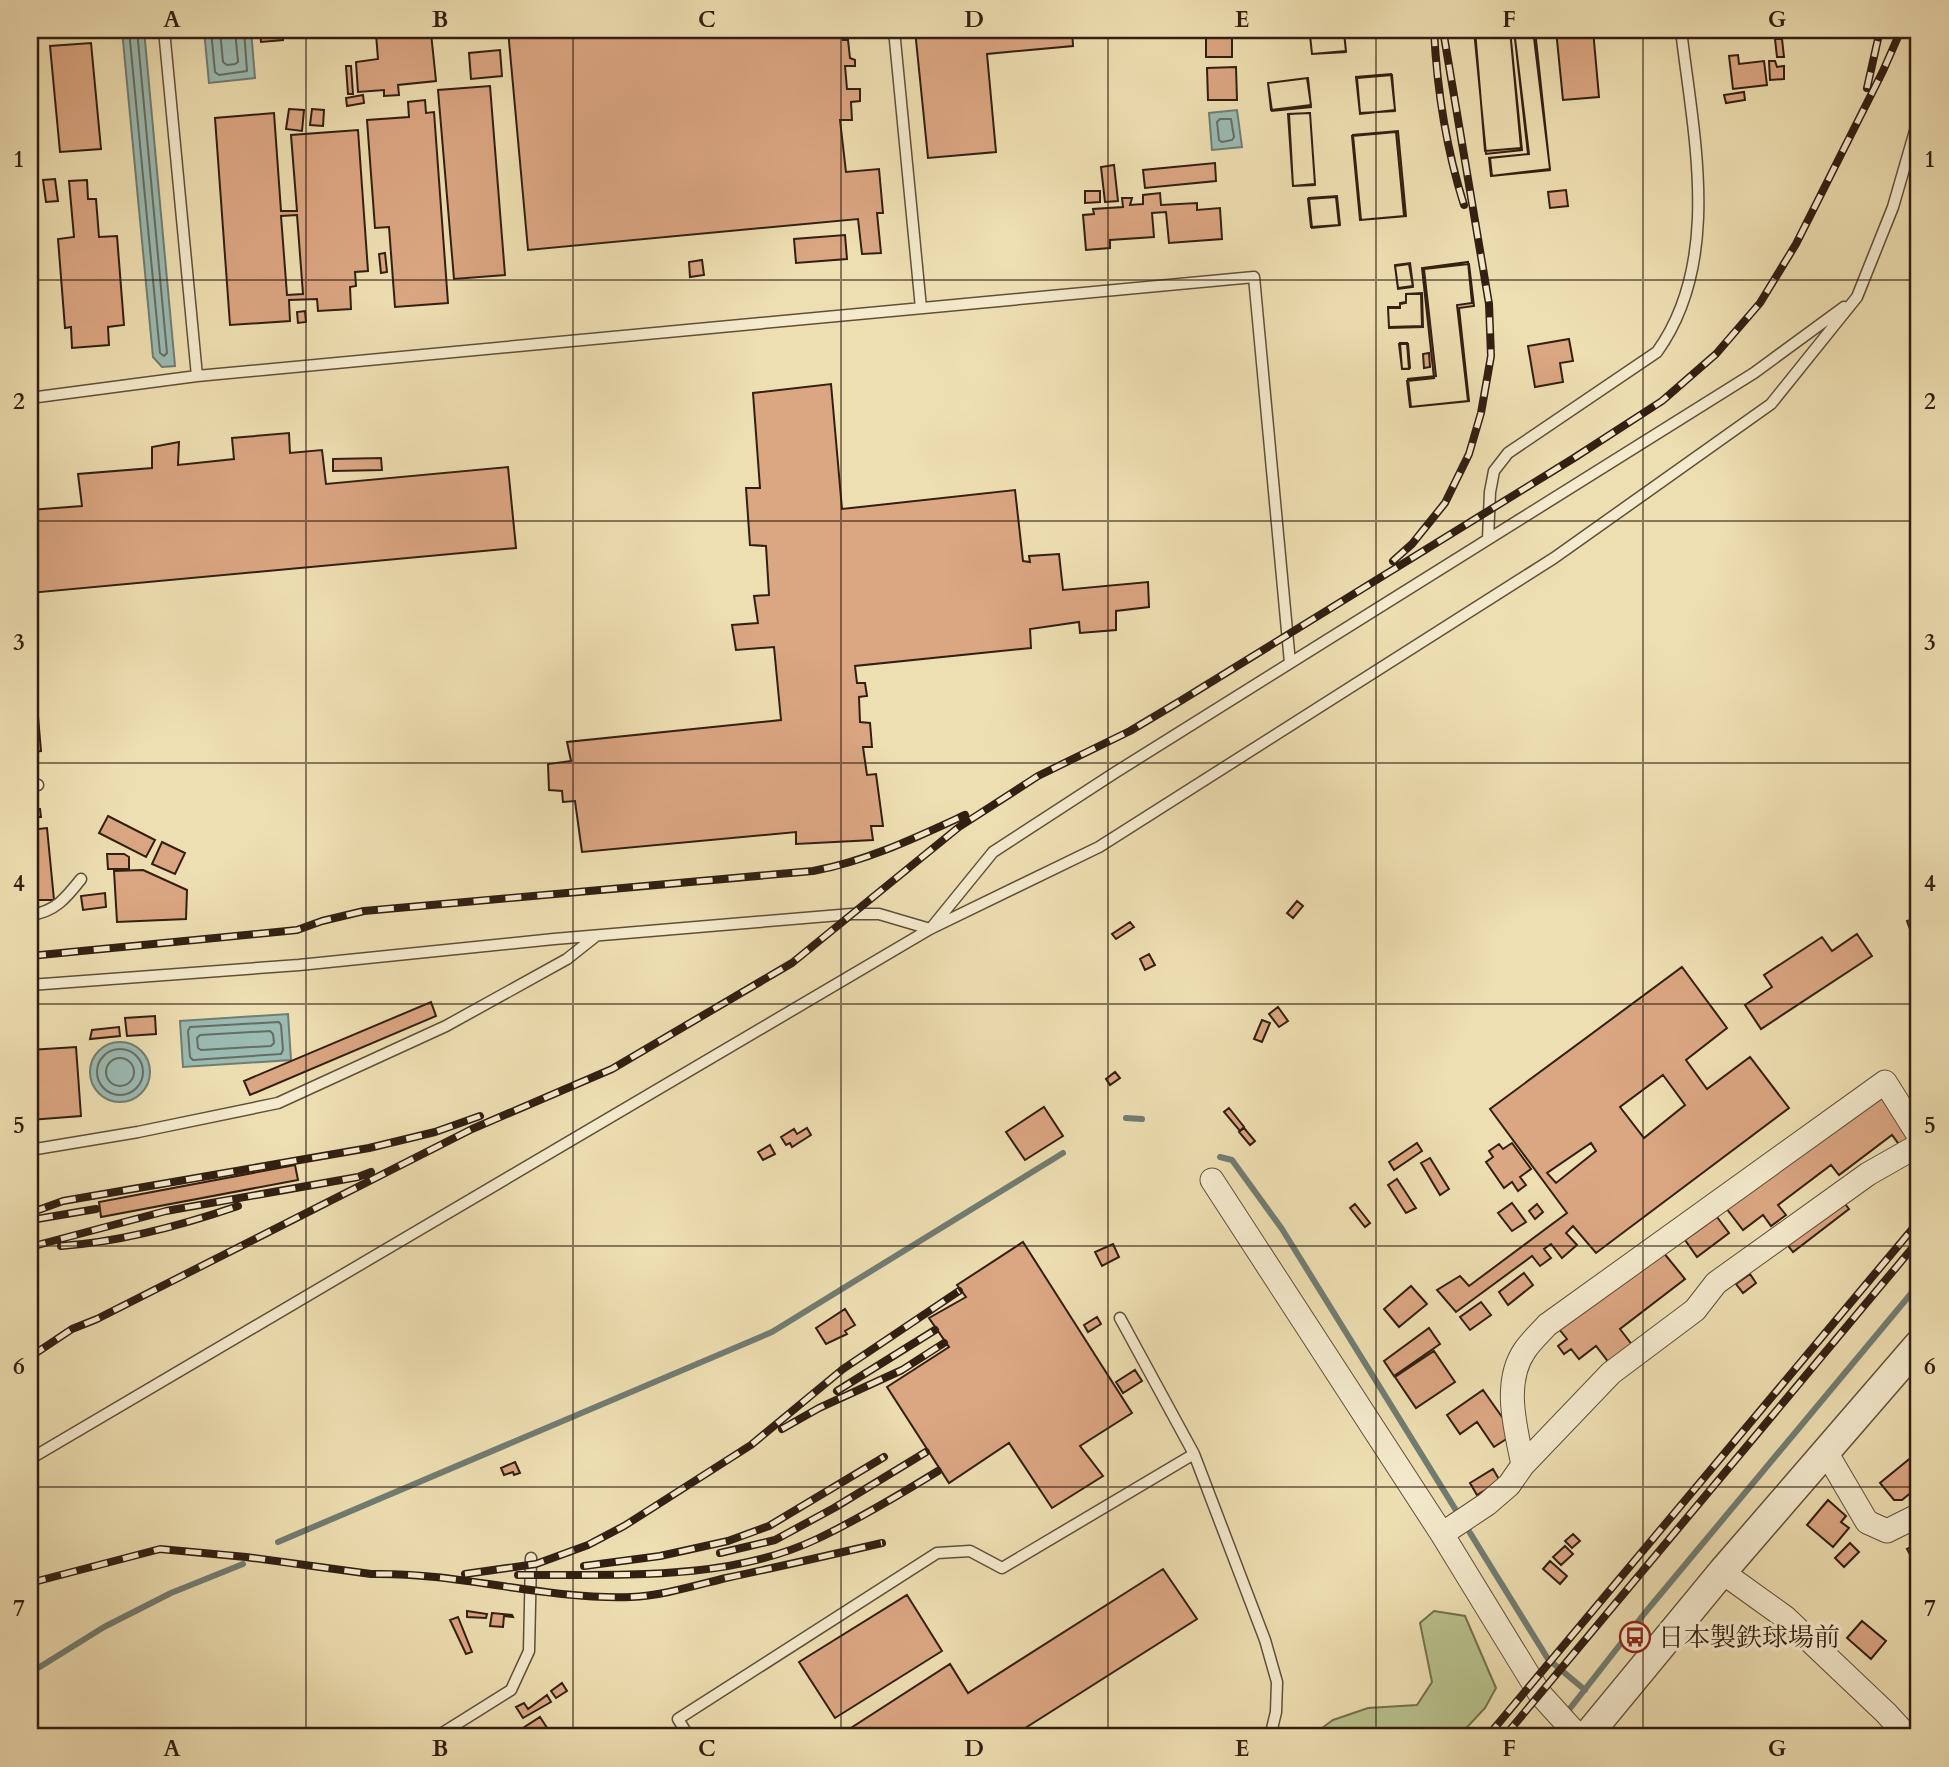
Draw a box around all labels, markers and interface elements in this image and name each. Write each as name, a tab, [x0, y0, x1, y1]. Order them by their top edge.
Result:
text: A	[163, 4, 181, 35]
text: B	[432, 4, 448, 35]
text: C	[698, 4, 716, 35]
text: D	[964, 4, 984, 35]
text: E	[1235, 4, 1249, 35]
text: F	[1502, 4, 1516, 35]
text: G	[1768, 4, 1787, 35]
text: 1	[13, 144, 25, 175]
text: 1	[1924, 144, 1936, 175]
text: 2	[13, 386, 25, 417]
text: 2	[1924, 386, 1936, 417]
text: 3	[13, 627, 25, 658]
text: 3	[1924, 627, 1936, 658]
text: 4	[13, 868, 25, 899]
text: 4	[1924, 868, 1936, 899]
text: 5	[13, 1110, 25, 1141]
text: 5	[1924, 1110, 1936, 1141]
text: 6	[13, 1351, 25, 1382]
text: 6	[1924, 1351, 1936, 1382]
text: 7	[13, 1593, 25, 1624]
text: 7	[1924, 1593, 1936, 1624]
bus stop icon: 日本製鉄球場前	[1618, 1620, 1652, 1654]
place label: 日本製鉄球場前	[1658, 1620, 1840, 1655]
text: A	[163, 1733, 181, 1764]
text: B	[432, 1733, 448, 1764]
text: C	[698, 1733, 716, 1764]
text: D	[964, 1733, 984, 1764]
text: E	[1235, 1733, 1249, 1764]
text: F	[1502, 1733, 1516, 1764]
text: G	[1768, 1733, 1787, 1764]

